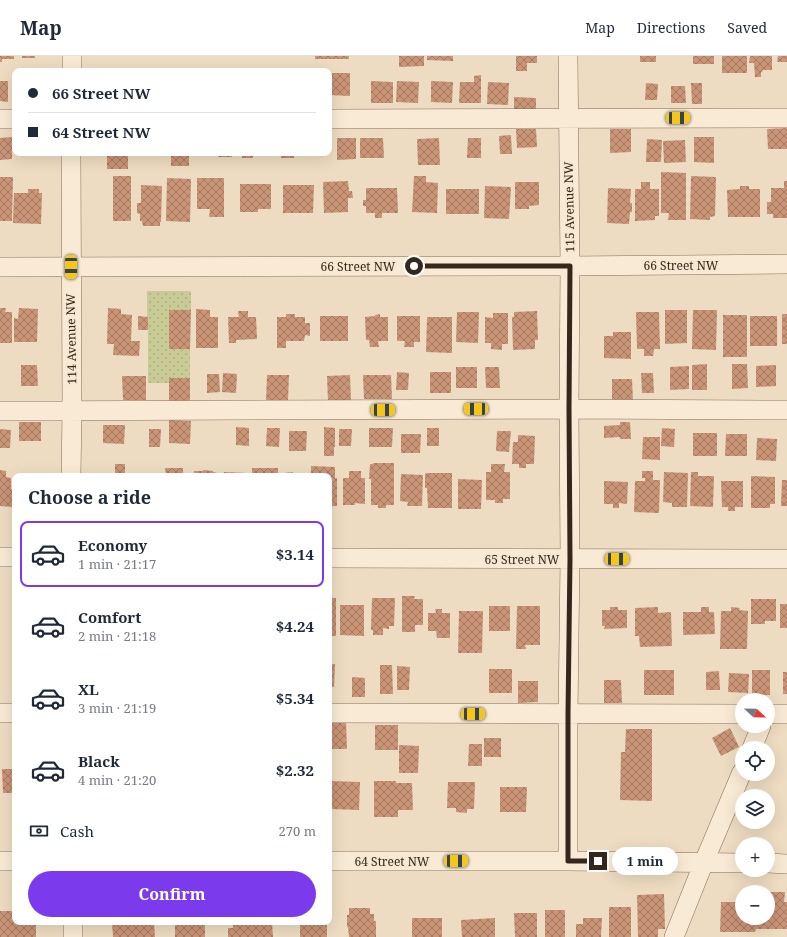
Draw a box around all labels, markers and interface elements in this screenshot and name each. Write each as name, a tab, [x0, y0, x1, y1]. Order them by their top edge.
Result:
text: Map	[20, 15, 62, 41]
text: Map	[585, 18, 615, 37]
text: Directions	[637, 18, 705, 37]
text: Saved	[727, 18, 767, 37]
text: 66 Street NW	[52, 83, 150, 103]
car	[666, 112, 690, 124]
text: 64 Street NW	[52, 122, 150, 142]
street label: 115 Avenue NW	[560, 161, 578, 253]
car	[65, 255, 77, 279]
route start	[405, 257, 423, 275]
street label: 66 Street NW	[644, 257, 719, 274]
street label: 66 Street NW	[321, 258, 396, 275]
street label: 114 Avenue NW	[62, 293, 80, 385]
car	[464, 403, 488, 415]
car	[371, 404, 395, 416]
text: Choose a ride	[28, 485, 151, 509]
text: Economy	[78, 535, 147, 555]
icon: car	[30, 536, 66, 572]
text: $3.14	[276, 544, 314, 564]
street label: 65 Street NW	[485, 551, 560, 568]
car	[605, 553, 629, 565]
text: 1 min · 21:17	[78, 555, 156, 573]
text: Comfort	[78, 607, 141, 627]
icon: car	[30, 608, 66, 644]
text: $4.24	[276, 616, 314, 636]
text: 2 min · 21:18	[78, 627, 156, 645]
text: XL	[78, 679, 99, 699]
icon: car	[30, 680, 66, 716]
text: $5.34	[276, 688, 314, 708]
north arrow	[735, 693, 775, 733]
map controls	[735, 693, 775, 925]
text: 3 min · 21:19	[78, 699, 156, 717]
car	[461, 708, 485, 720]
button: locate	[735, 741, 775, 781]
text: Black	[78, 751, 120, 771]
icon: car	[30, 752, 66, 788]
text: $2.32	[276, 760, 314, 780]
text: 4 min · 21:20	[78, 771, 156, 789]
button: layers	[735, 789, 775, 829]
icon: cash	[28, 820, 50, 842]
text: Cash	[60, 821, 94, 841]
text: 270 m	[279, 822, 316, 840]
button: +	[735, 837, 775, 877]
callout: 1 min	[612, 847, 678, 875]
route end	[589, 852, 607, 870]
text: 1 min	[627, 852, 663, 870]
street label: 64 Street NW	[355, 853, 430, 870]
car	[444, 855, 468, 867]
button: Confirm	[28, 871, 316, 917]
button: −	[735, 885, 775, 925]

